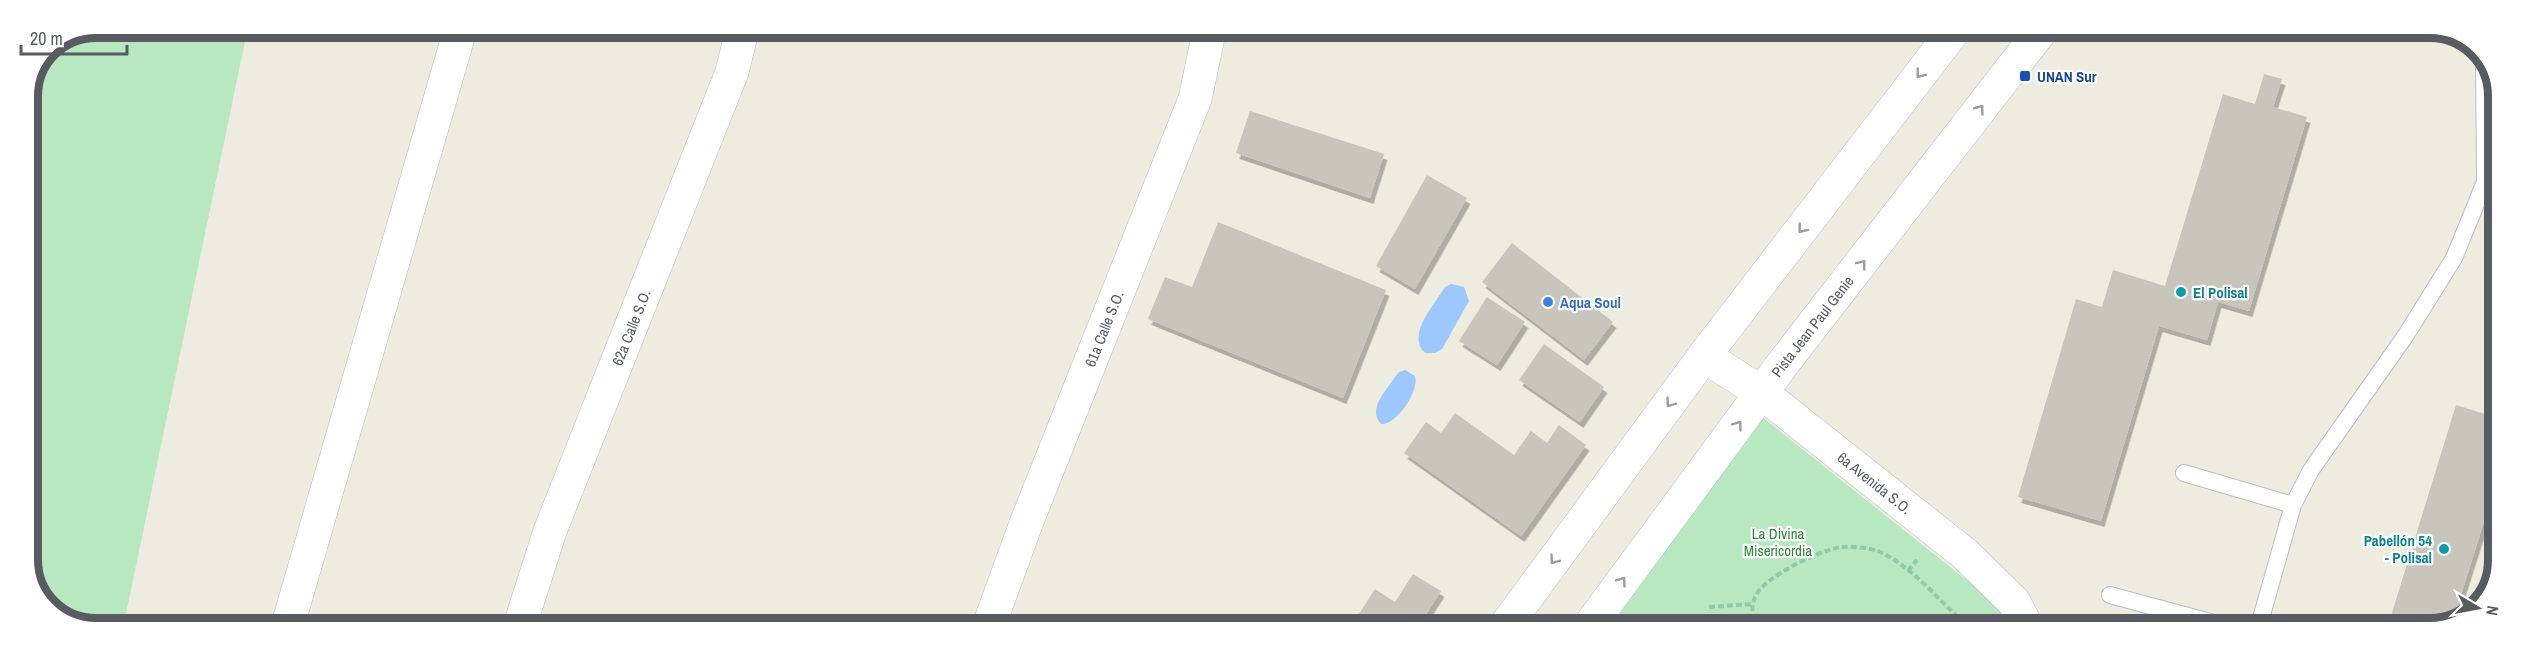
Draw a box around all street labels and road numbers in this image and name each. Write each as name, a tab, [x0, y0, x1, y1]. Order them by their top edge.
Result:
street label: Pista Jean Paul Genie	[1766, 271, 1858, 381]
street label: 62a Calle S.O.	[606, 286, 655, 368]
street label: 61a Calle S.O.	[1079, 287, 1128, 370]
street label: 6a Avenida S.O.	[1833, 447, 1917, 519]

